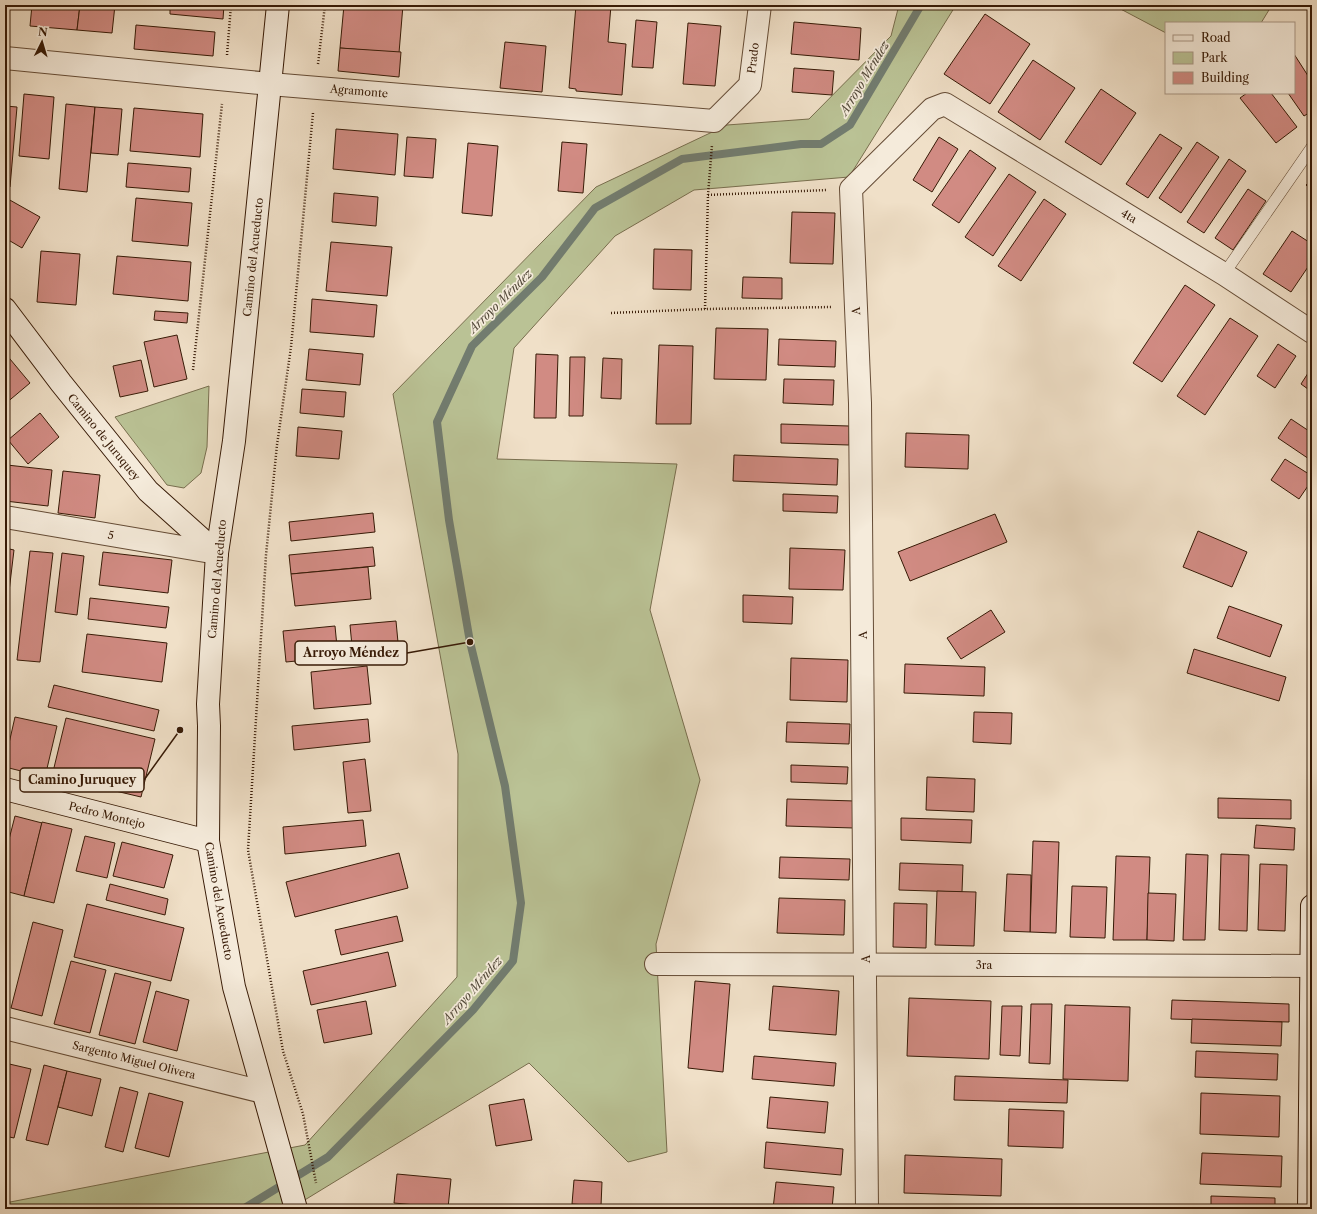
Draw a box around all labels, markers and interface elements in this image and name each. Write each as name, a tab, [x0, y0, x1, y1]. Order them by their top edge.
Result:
north arrow	[22, 22, 62, 62]
legend	[1165, 22, 1295, 94]
text: N	[37, 25, 49, 39]
text: Road	[1201, 30, 1231, 45]
water label: Arroyo Méndez	[835, 38, 892, 120]
street label: Prado	[744, 41, 762, 74]
text: Park	[1201, 50, 1228, 65]
text: Building	[1201, 70, 1249, 85]
street label: Agramonte	[328, 81, 389, 101]
street label: Camino del Acueducto	[240, 197, 266, 317]
street label: 4ta	[1119, 206, 1140, 226]
water label: Arroyo Méndez	[464, 266, 535, 337]
street label: A	[849, 306, 863, 316]
street label: Camino de Juruquey	[65, 391, 144, 484]
street label: Camino del Acueducto	[205, 519, 229, 639]
street label: 5	[107, 528, 115, 542]
street label: A	[856, 630, 870, 640]
callout: Arroyo Méndez	[295, 641, 407, 665]
text: Arroyo Méndez	[302, 645, 399, 660]
callout: Camino Juruquey	[20, 768, 144, 792]
text: Camino Juruquey	[28, 772, 137, 787]
street label: Pedro Montejo	[67, 799, 147, 831]
street label: Camino del Acueducto	[202, 841, 236, 961]
water label: Arroyo Méndez	[437, 953, 506, 1028]
street label: A	[859, 954, 873, 964]
street label: 3ra	[976, 958, 992, 972]
street label: Sargento Miguel Olivera	[71, 1038, 197, 1082]

